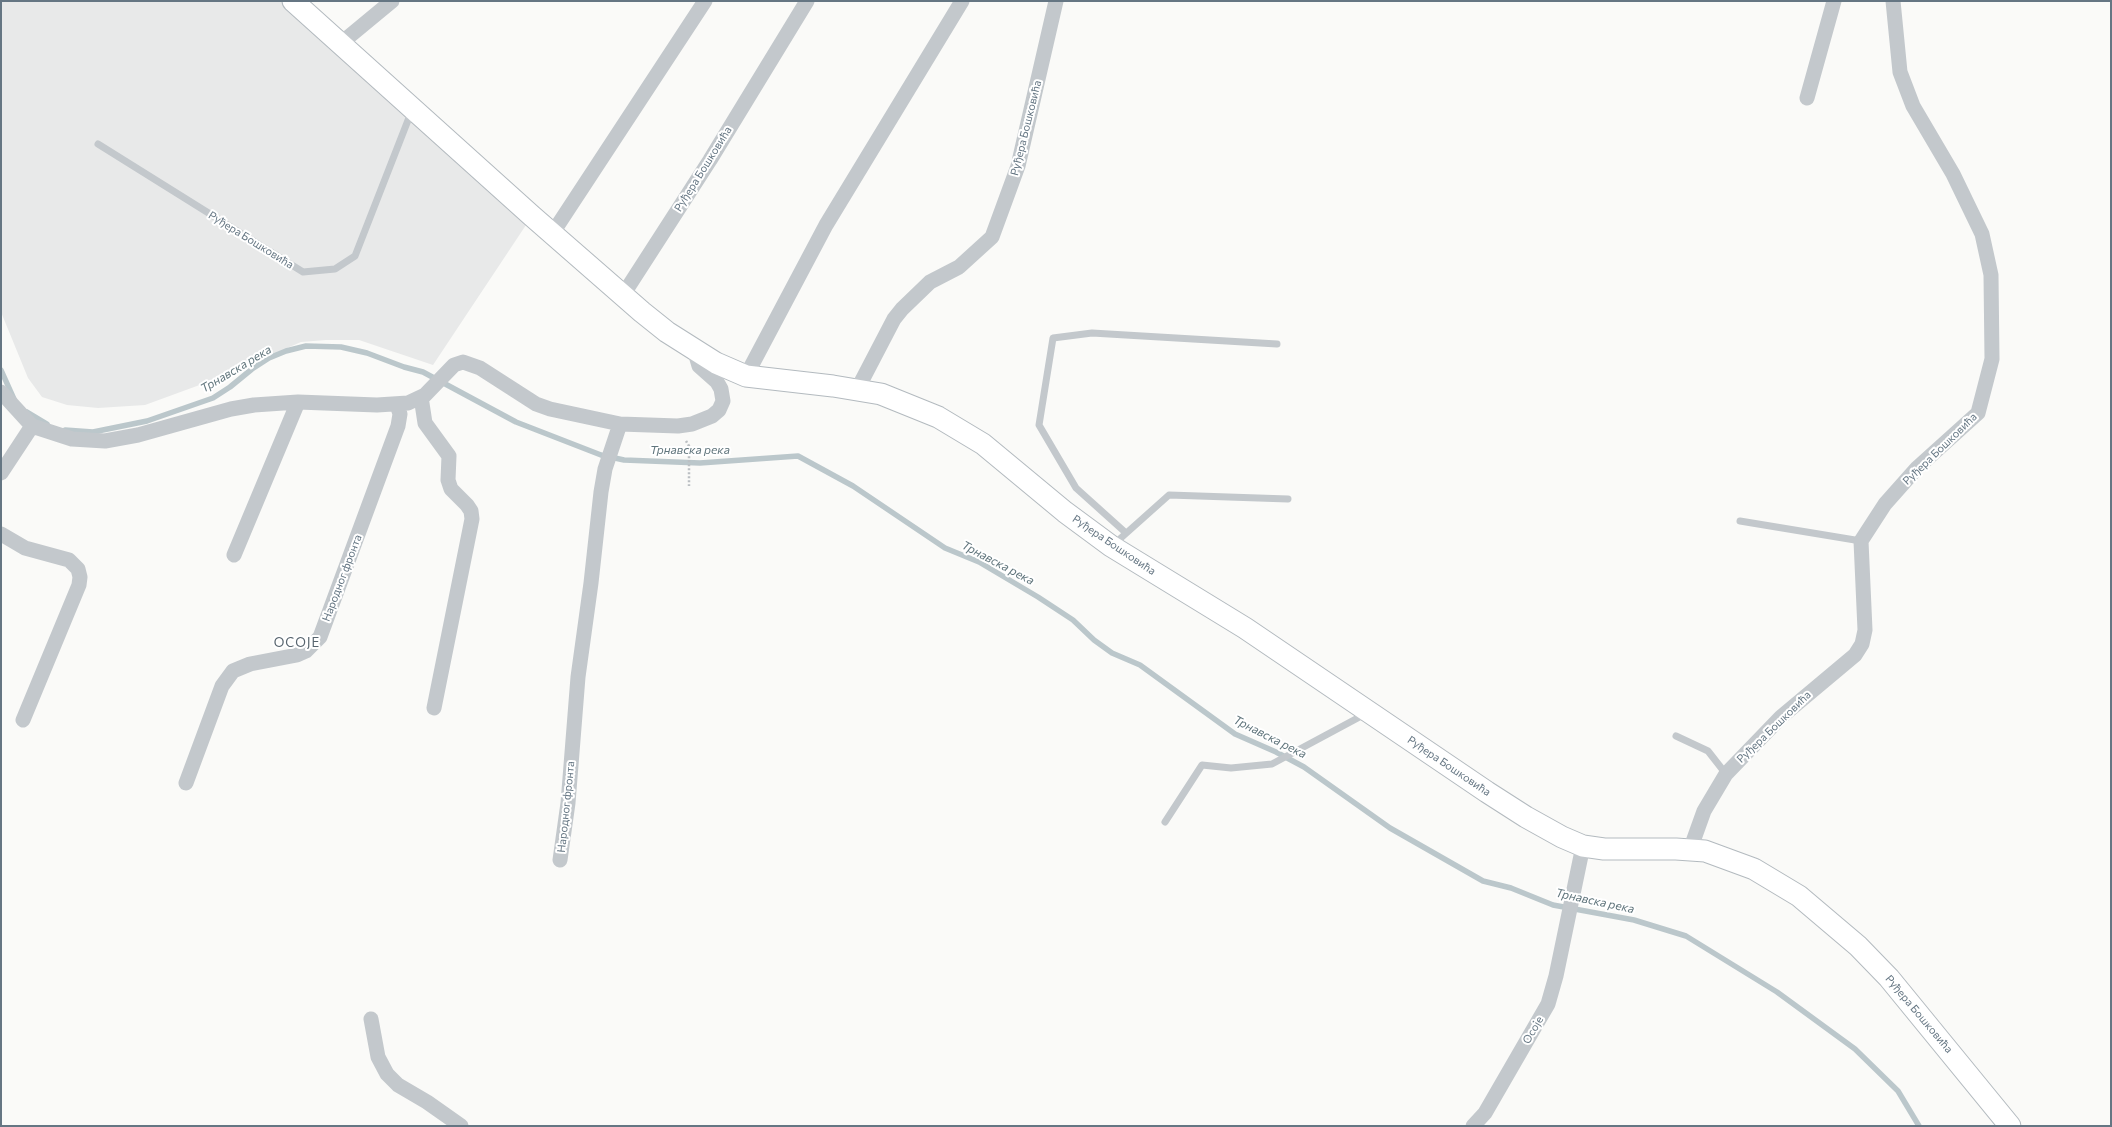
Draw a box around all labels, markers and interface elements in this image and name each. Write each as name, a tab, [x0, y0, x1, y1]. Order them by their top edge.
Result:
street label: Руђера Бошковића	[1008, 79, 1044, 177]
street label: Руђера Бошковића	[671, 124, 735, 214]
street label: Руђера Бошковића	[206, 208, 296, 272]
water label: Трнавска река	[198, 342, 274, 396]
street label: Руђера Бошковића	[1900, 410, 1980, 488]
water label: Трнавска река	[650, 443, 730, 457]
street label: Руђера Бошковића	[1070, 512, 1158, 578]
street label: Народног фронта	[319, 533, 365, 623]
water label: Трнавска река	[959, 538, 1037, 588]
district label: ОСОЈЕ	[274, 635, 320, 651]
street label: Руђера Бошковића	[1734, 688, 1814, 766]
water label: Трнавска река	[1231, 712, 1309, 762]
street label: Руђера Бошковића	[1405, 733, 1493, 799]
street label: Народног фронта	[555, 761, 577, 853]
water label: Трнавска река	[1554, 886, 1636, 916]
street label: Руђера Бошковића	[1883, 972, 1955, 1056]
street label: Осоје	[1520, 1014, 1546, 1046]

